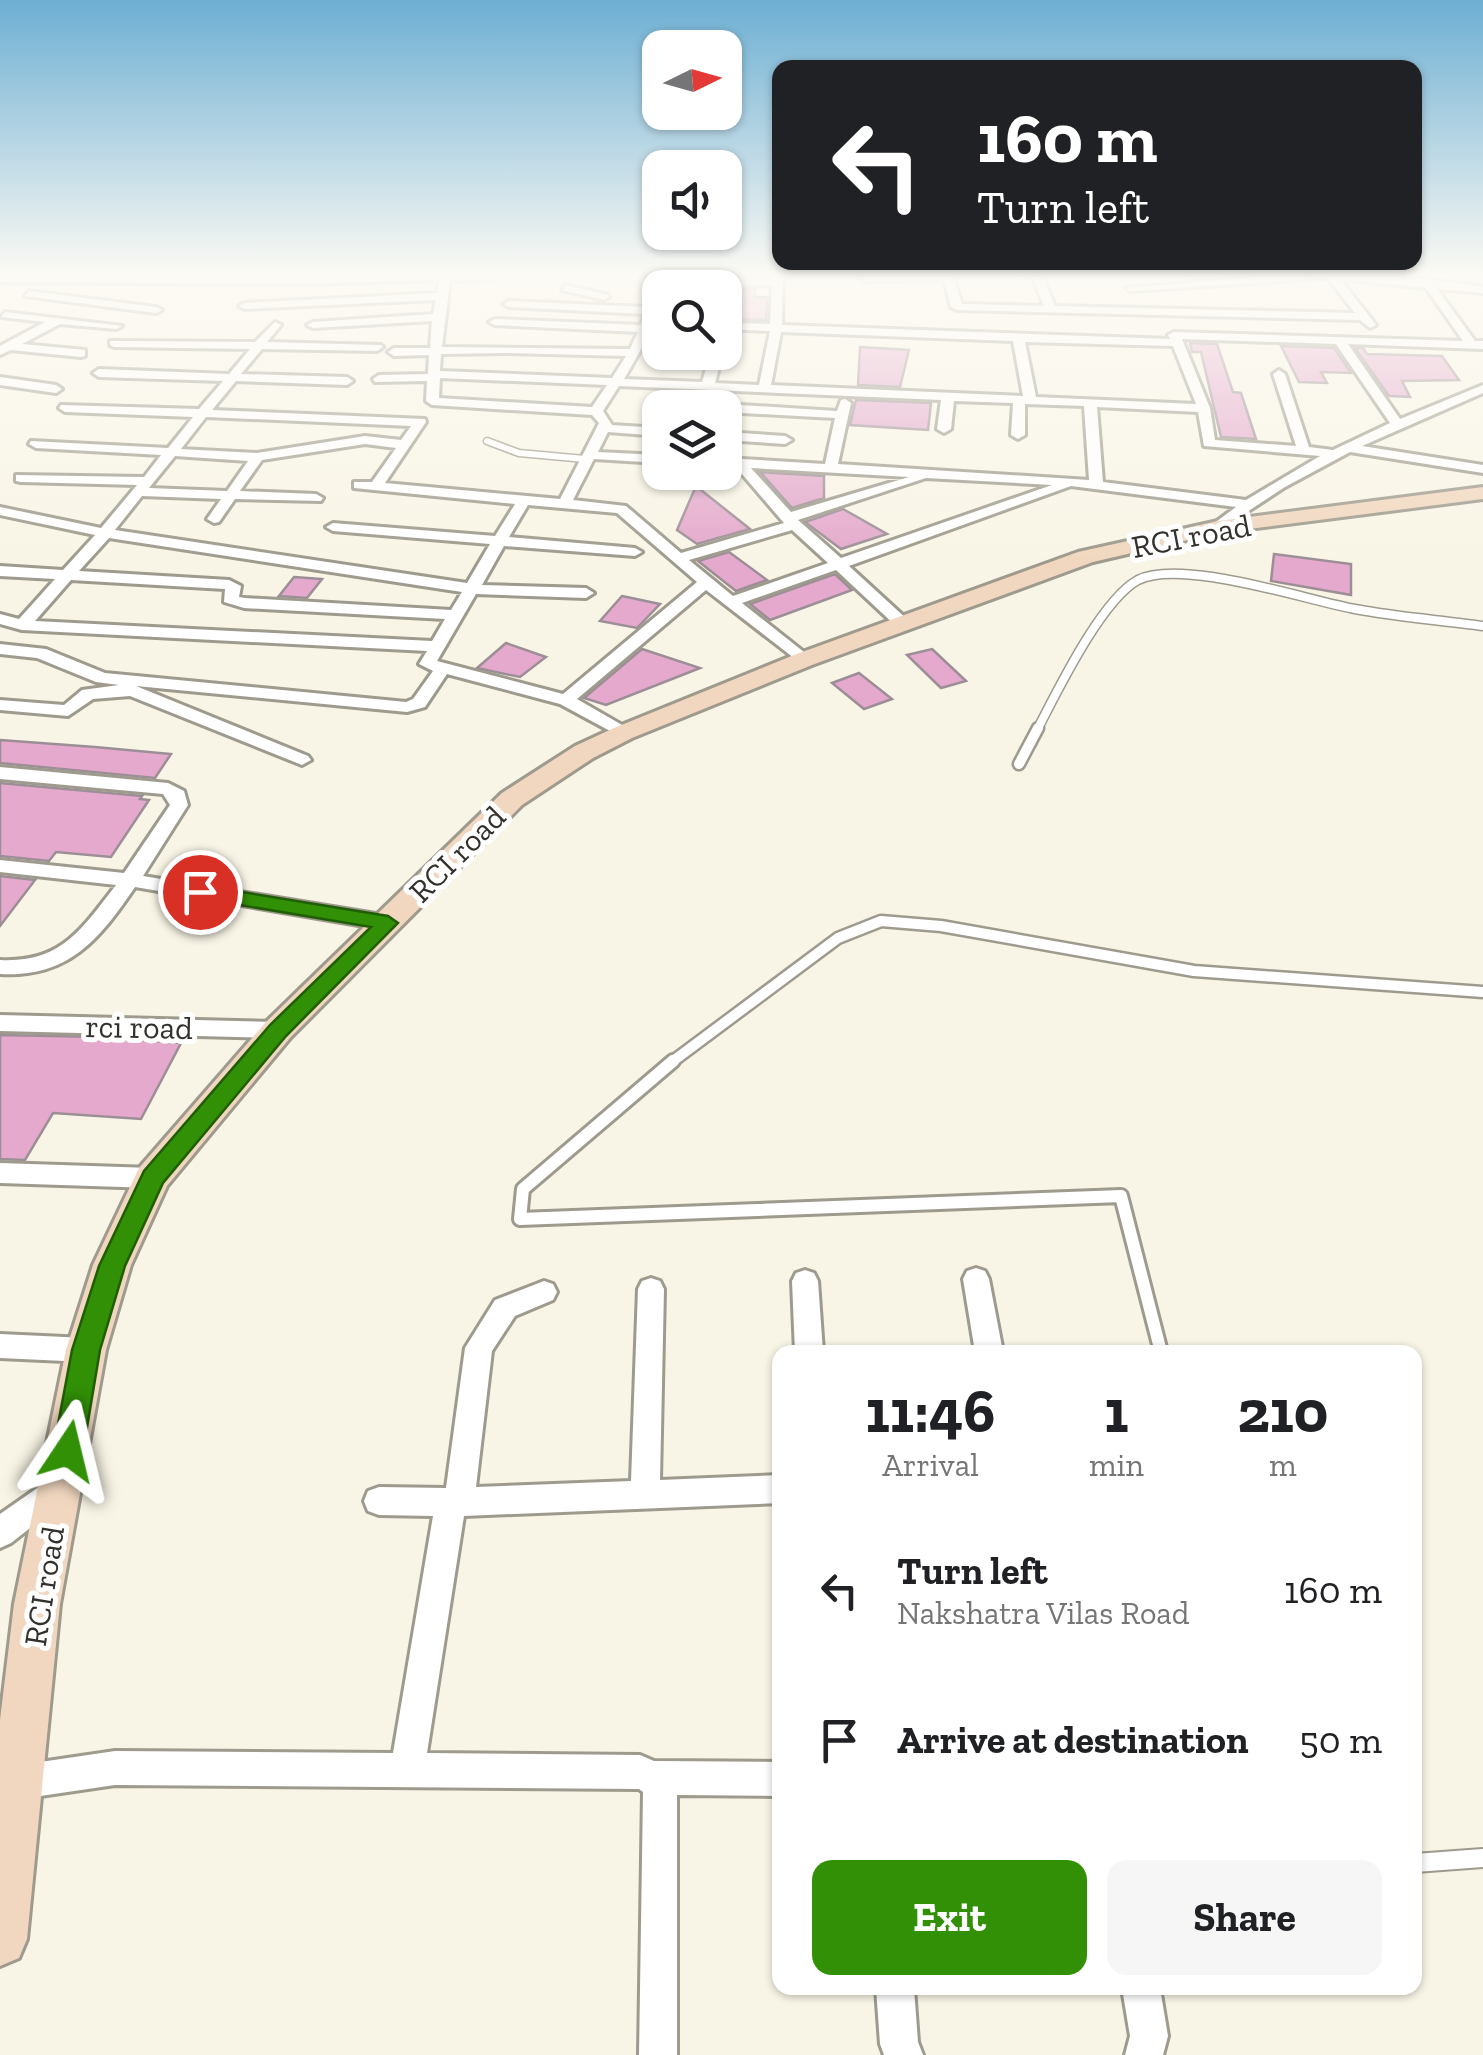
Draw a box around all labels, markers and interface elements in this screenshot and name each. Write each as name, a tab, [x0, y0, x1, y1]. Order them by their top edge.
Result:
north arrow	[642, 30, 742, 130]
map controls	[642, 30, 742, 490]
text: 160 m	[977, 96, 1158, 180]
icon: left	[812, 100, 942, 230]
button: sound	[642, 150, 742, 250]
text: Turn left	[977, 181, 1149, 235]
button: search	[642, 270, 742, 370]
button: layers	[642, 390, 742, 490]
street label: RCI road	[1128, 506, 1254, 566]
street label: RCI road	[401, 798, 513, 910]
pin	[158, 850, 243, 935]
icon: arrive	[173, 865, 228, 920]
street label: rci road	[85, 1007, 193, 1047]
text: 11:46	[866, 1375, 995, 1447]
text: 1	[1104, 1375, 1128, 1447]
text: 210	[1237, 1375, 1328, 1447]
position arrow	[16, 1399, 120, 1503]
text: Arrival	[882, 1446, 979, 1484]
text: min	[1089, 1446, 1144, 1484]
text: m	[1269, 1446, 1297, 1484]
street label: RCI road	[16, 1523, 72, 1649]
text: Turn left	[897, 1548, 1048, 1594]
icon: left	[812, 1563, 867, 1618]
text: 160 m	[1284, 1567, 1382, 1613]
text: Nakshatra Vilas Road	[897, 1594, 1189, 1632]
icon: arrive	[812, 1713, 867, 1768]
text: Arrive at destination	[897, 1717, 1248, 1763]
text: 50 m	[1299, 1717, 1382, 1763]
button: Exit	[812, 1860, 1087, 1975]
button: Share	[1107, 1860, 1382, 1975]

